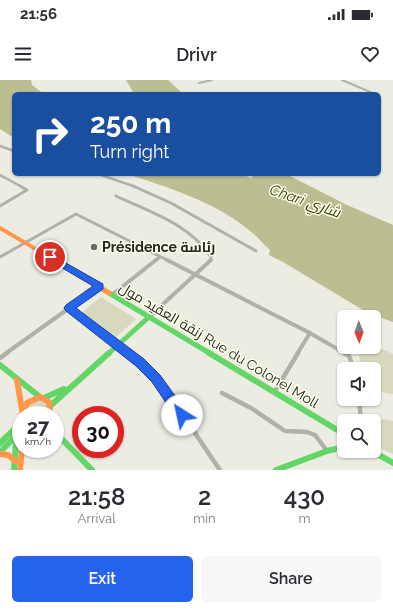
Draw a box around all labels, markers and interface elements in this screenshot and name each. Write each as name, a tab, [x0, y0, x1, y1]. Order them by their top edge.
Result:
text: 21:56	[20, 5, 57, 23]
icon: menu	[12, 43, 34, 65]
icon: heart	[359, 43, 381, 65]
text: Drivr	[176, 44, 217, 65]
text: 250 m	[90, 107, 171, 140]
icon: right	[24, 108, 76, 160]
text: Turn right	[90, 141, 169, 162]
water label: Chari شاري	[266, 181, 343, 225]
place label: Présidence رئاسة	[102, 239, 215, 255]
pin	[33, 240, 67, 274]
marker: Présidence رئاسة	[89, 242, 99, 252]
icon: arrive	[39, 246, 61, 268]
street label: زنقة العقيد مول Rue du Colonel Moll	[116, 279, 322, 412]
north arrow	[337, 310, 381, 354]
map controls	[337, 310, 381, 458]
button: sound	[337, 362, 381, 406]
position arrow	[161, 394, 203, 436]
speed limit sign: 30	[72, 406, 124, 458]
button: search	[337, 414, 381, 458]
text: 27	[27, 415, 49, 439]
text: km/h	[25, 436, 51, 447]
text: 21:58	[68, 482, 125, 511]
text: 2	[198, 482, 211, 511]
text: 430	[284, 482, 325, 511]
text: Arrival	[78, 511, 116, 526]
text: min	[193, 511, 216, 526]
text: m	[298, 511, 310, 526]
button: Exit	[12, 556, 193, 602]
button: Share	[201, 556, 381, 602]

